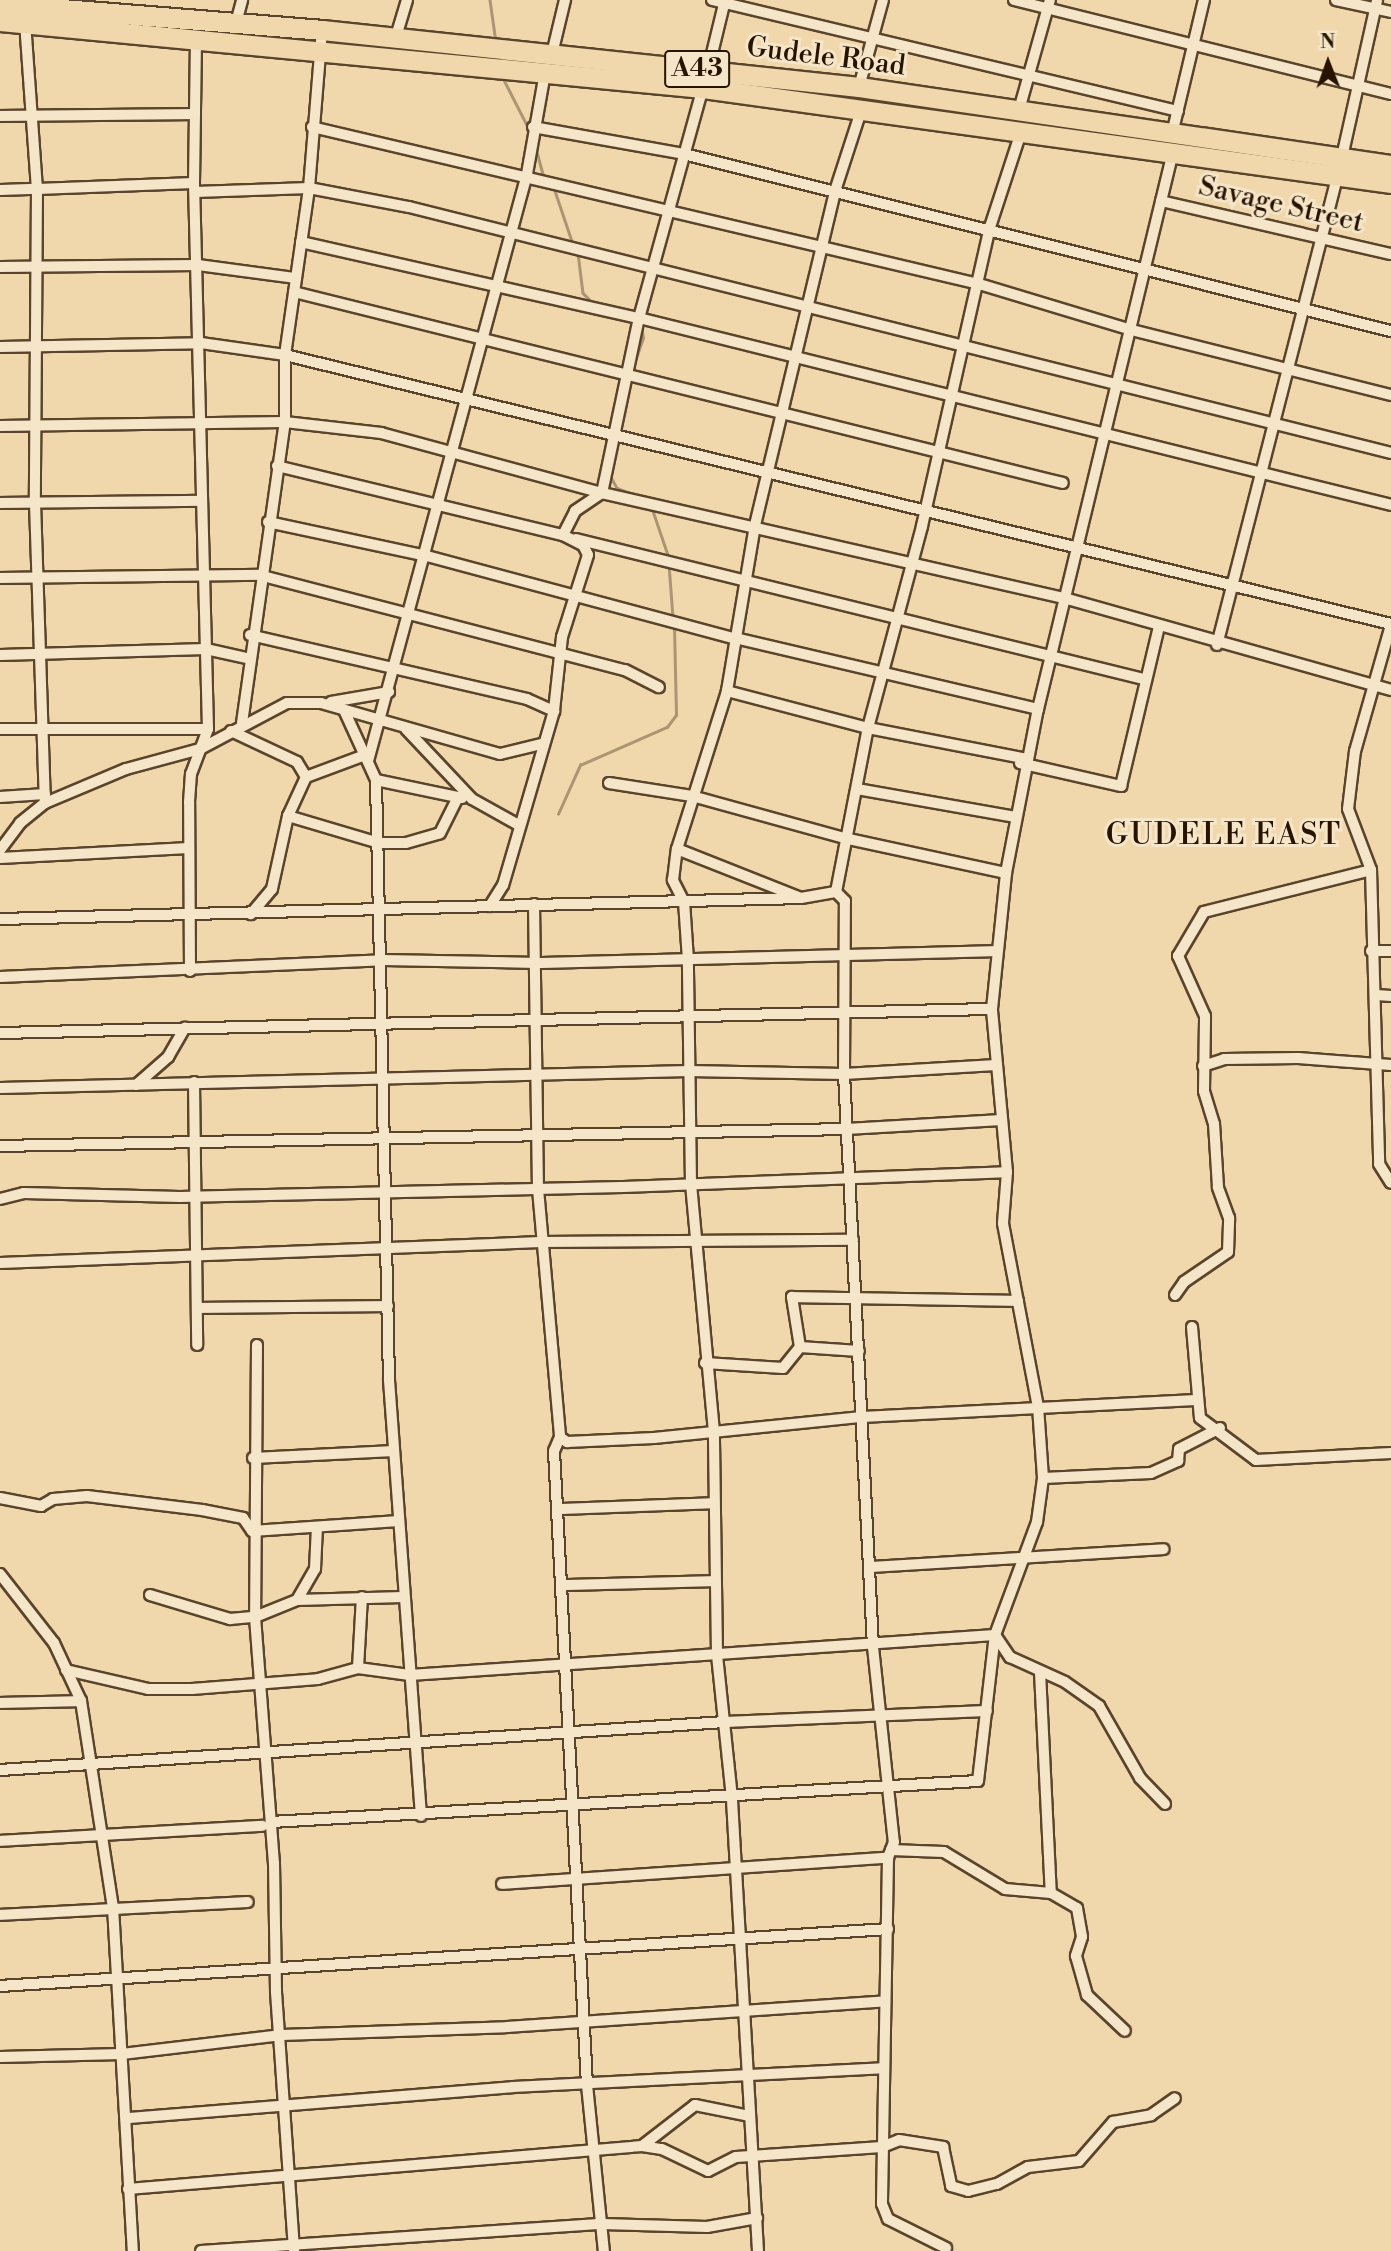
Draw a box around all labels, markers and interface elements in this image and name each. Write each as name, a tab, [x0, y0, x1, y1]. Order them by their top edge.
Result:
north arrow	[1293, 28, 1363, 98]
text: N	[1320, 30, 1335, 54]
street label: Gudele Road	[745, 31, 907, 83]
road number: A43	[664, 46, 730, 92]
street label: Savage Street	[1195, 170, 1367, 240]
district label: GUDELE EAST	[1107, 817, 1341, 853]

